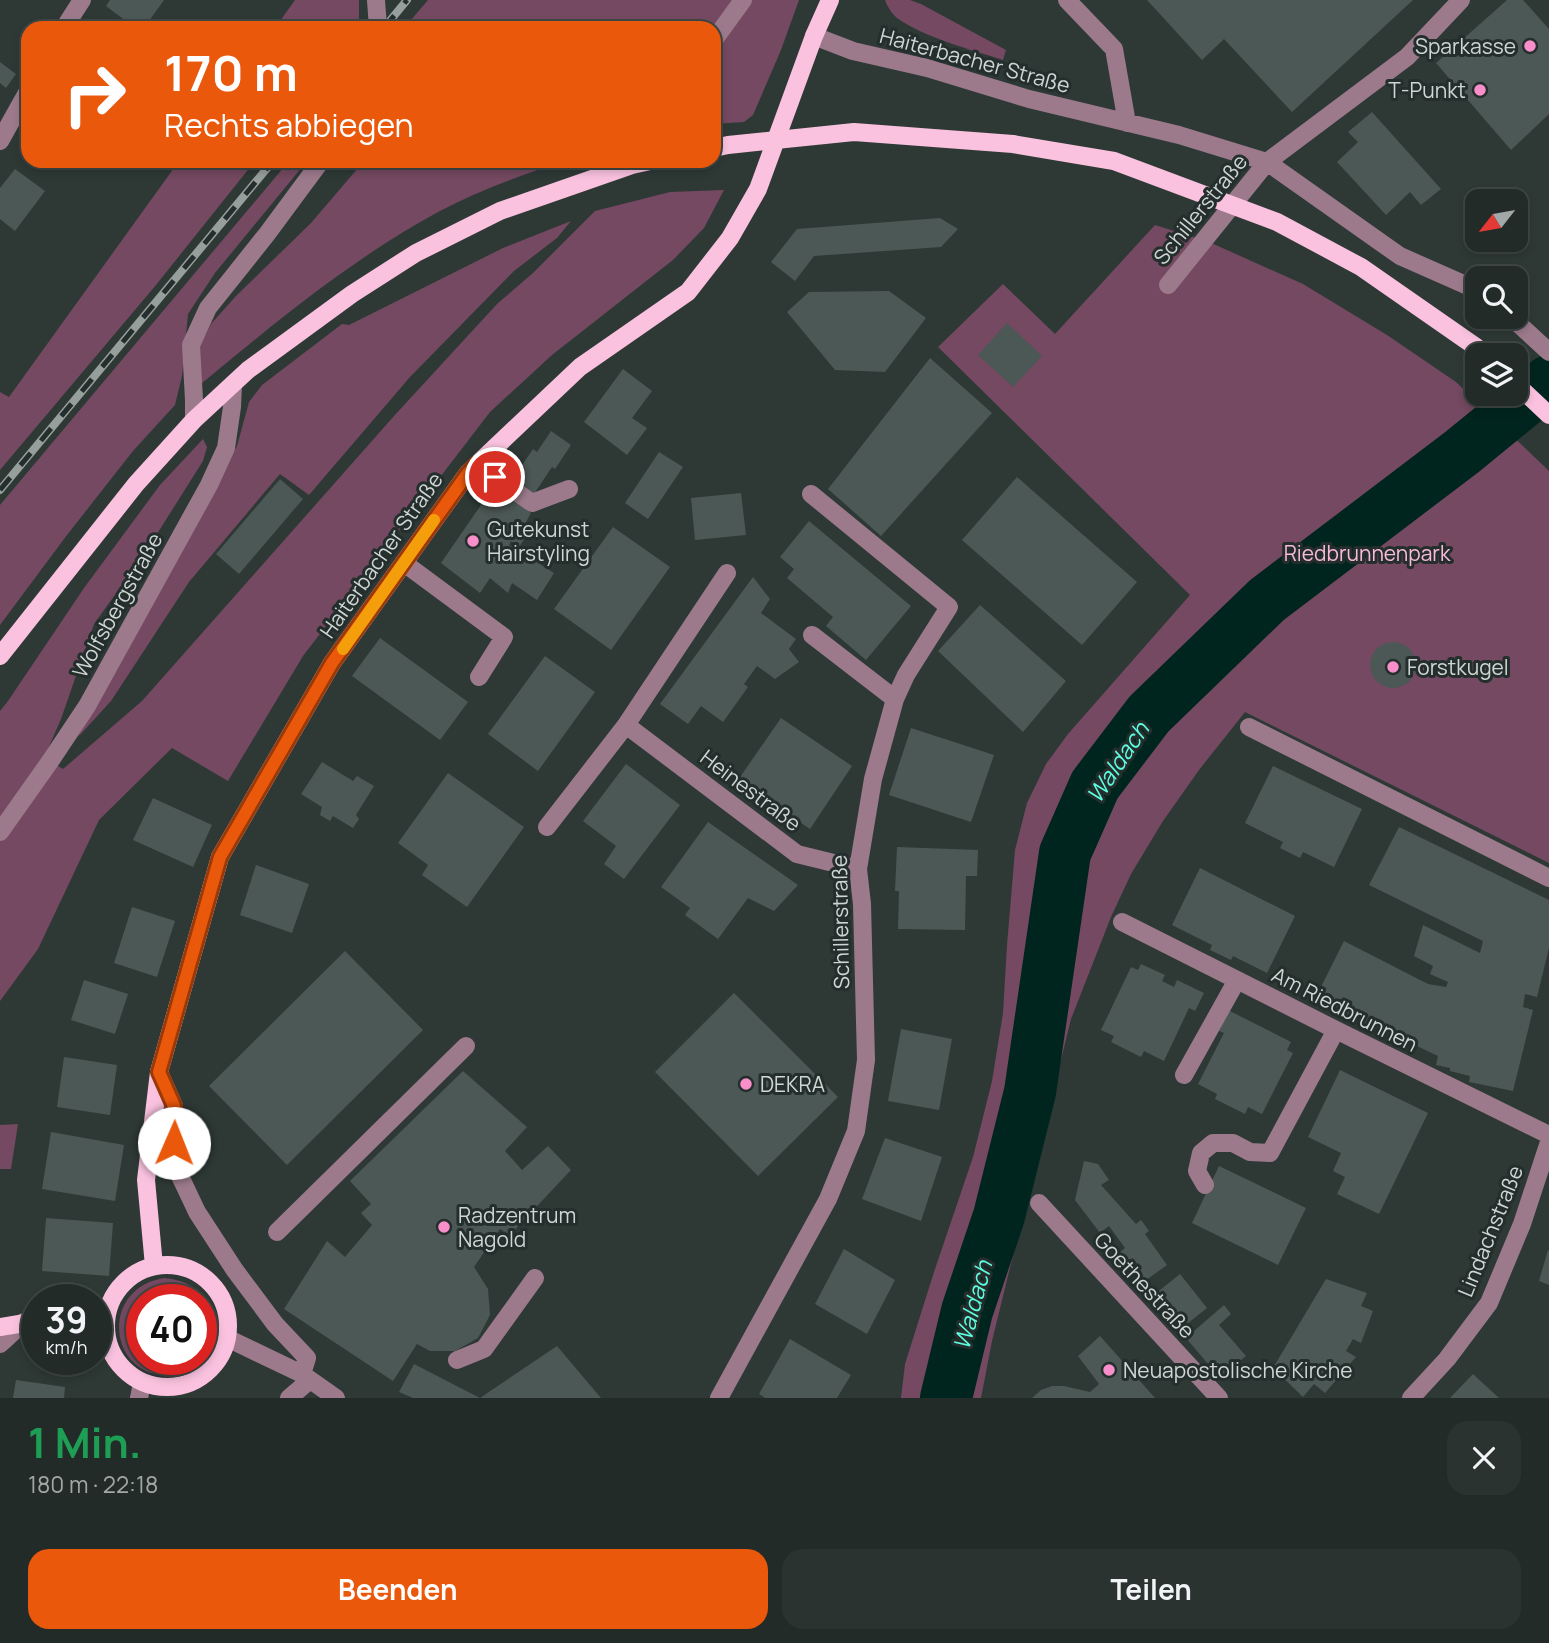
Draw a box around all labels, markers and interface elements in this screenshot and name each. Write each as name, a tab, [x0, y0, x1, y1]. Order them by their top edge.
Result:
street label: Haiterbacher Straße	[877, 21, 1073, 99]
place label: Sparkasse	[1415, 32, 1516, 60]
marker: Sparkasse	[1522, 38, 1538, 54]
text: 170 m	[164, 39, 298, 106]
icon: right	[49, 49, 140, 140]
place label: T-Punkt	[1388, 76, 1466, 104]
marker: T-Punkt	[1472, 82, 1488, 98]
text: Rechts abbiegen	[164, 103, 414, 147]
street label: Schillerstraße	[1147, 148, 1253, 270]
north arrow	[1465, 189, 1528, 252]
map controls	[1465, 189, 1528, 406]
button: search	[1465, 266, 1528, 329]
button: layers	[1465, 343, 1528, 406]
pin	[465, 447, 525, 507]
icon: arrive	[476, 458, 514, 496]
street label: Haiterbacher Straße	[313, 467, 449, 643]
place label: Gutekunst Hairstyling	[487, 515, 590, 567]
street label: Wolfsbergstraße	[66, 528, 168, 682]
marker: Gutekunst Hairstyling	[465, 533, 481, 549]
park label: Riedbrunnenpark	[1284, 539, 1451, 567]
place label: Forstkugel	[1407, 653, 1509, 681]
marker: Forstkugel	[1385, 659, 1401, 675]
water label: Waldach	[1078, 714, 1157, 809]
street label: Heinestraße	[695, 743, 807, 837]
street label: Schillerstraße	[825, 855, 855, 989]
street label: Am Riedbrunnen	[1267, 960, 1423, 1058]
place label: DEKRA	[760, 1070, 825, 1098]
marker: DEKRA	[738, 1076, 754, 1092]
position arrow	[137, 1106, 211, 1180]
street label: Lindachstraße	[1451, 1161, 1529, 1301]
place label: Radzentrum Nagold	[458, 1201, 576, 1253]
marker: Radzentrum Nagold	[436, 1219, 452, 1235]
street label: Goethestraße	[1088, 1226, 1202, 1344]
water label: Waldach	[945, 1255, 1000, 1353]
speed limit sign: 40	[126, 1284, 217, 1375]
text: 39	[45, 1296, 88, 1344]
text: km/h	[46, 1335, 87, 1359]
place label: Neuapostolische Kirche	[1123, 1356, 1352, 1384]
marker: Neuapostolische Kirche	[1101, 1362, 1117, 1378]
text: 1 Min.	[28, 1413, 142, 1471]
button: close	[1447, 1421, 1521, 1495]
text: 180 m · 22:18	[28, 1468, 158, 1500]
button: Beenden	[28, 1549, 768, 1629]
button: Teilen	[782, 1549, 1521, 1629]

